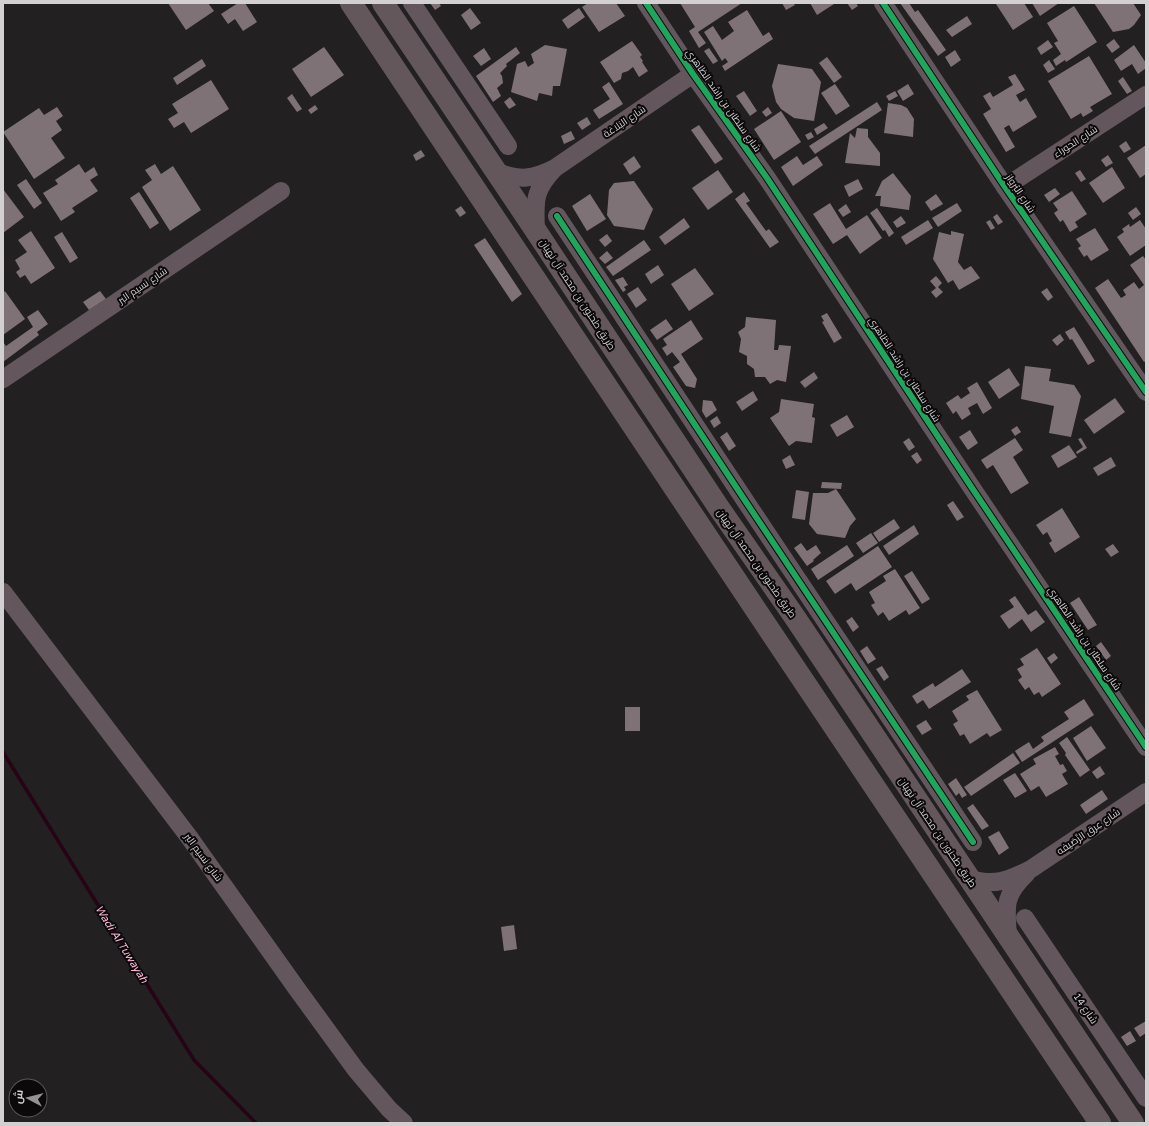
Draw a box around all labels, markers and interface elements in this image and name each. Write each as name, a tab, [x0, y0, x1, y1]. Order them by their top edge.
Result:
street label: شارع سلطان بن راشد الظاهري	[682, 47, 763, 155]
street label: شارع البَلاغة	[601, 103, 648, 140]
street label: شارع الحوراء	[1051, 123, 1100, 160]
street label: شارع البُرواز	[1002, 171, 1037, 215]
street label: طريق طحنون بن محمد آل نهيان	[537, 237, 618, 352]
street label: شارع نسيم البر	[115, 265, 170, 308]
street label: شارع سلطان بن راشد الظاهري	[865, 315, 943, 425]
street label: طريق طحنون بن محمد آل نهيان	[714, 507, 798, 620]
street label: شارع سلطان بن راشد الظاهري	[1044, 584, 1123, 693]
street label: طريق طحنون بن محمد آل نهيان	[896, 775, 979, 890]
street label: شارع عِرق الرِّصَيفه	[1055, 806, 1123, 857]
street label: شارع نسيم البر	[180, 830, 225, 885]
water label: Wadi Al Tuwayah	[92, 903, 151, 986]
street label: شارع 14	[1071, 991, 1100, 1026]
north arrow	[8, 1078, 48, 1118]
text: ش	[11, 1089, 26, 1105]

